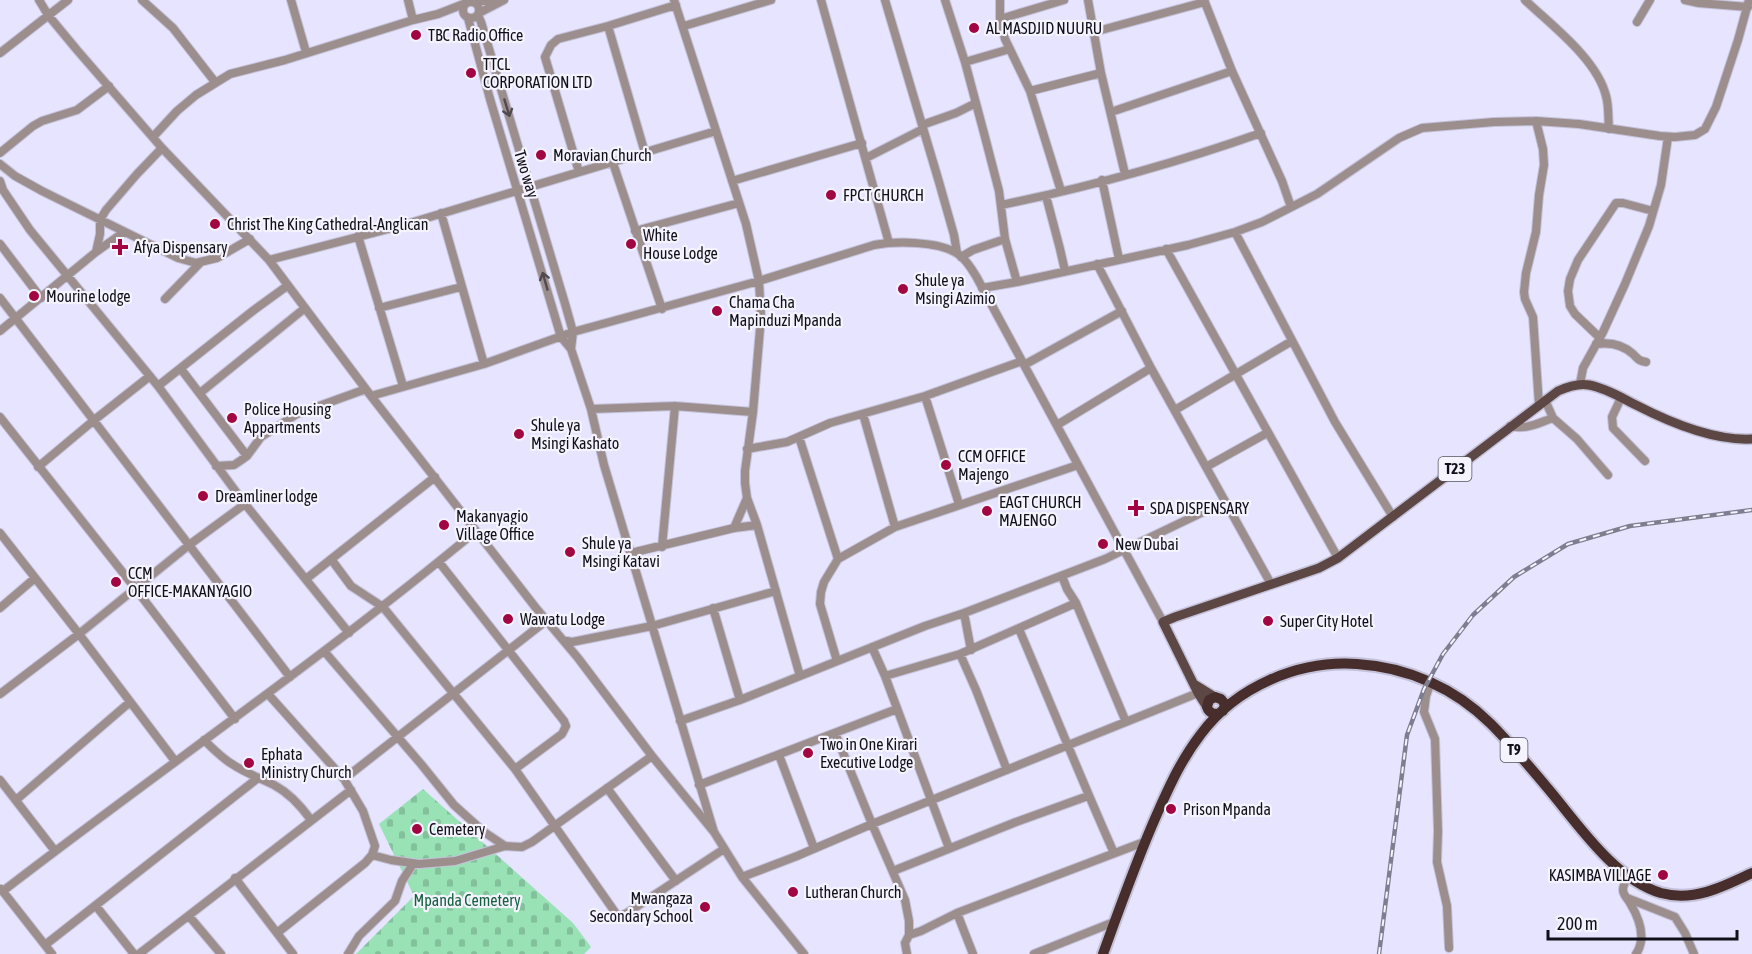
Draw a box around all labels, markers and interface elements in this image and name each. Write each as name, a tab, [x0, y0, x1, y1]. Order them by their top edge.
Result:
place label: AL MASDJID NUURU	[986, 19, 1102, 37]
marker: AL MASDJID NUURU	[967, 21, 981, 35]
place label: TBC Radio Office	[428, 26, 523, 44]
marker: TBC Radio Office	[409, 28, 423, 42]
place label: TTCL CORPORATION LTD	[483, 55, 592, 91]
marker: TTCL CORPORATION LTD	[464, 66, 478, 80]
one-way arrow	[502, 98, 513, 117]
place label: Moravian Church	[553, 146, 652, 164]
street label: Two way	[510, 148, 543, 201]
marker: Moravian Church	[534, 148, 548, 162]
place label: FPCT CHURCH	[843, 186, 924, 204]
marker: FPCT CHURCH	[824, 188, 838, 202]
place label: Christ The King Cathedral-Anglican	[227, 215, 428, 234]
marker: Christ The King Cathedral-Anglican	[208, 217, 222, 231]
place label: White House Lodge	[643, 226, 718, 263]
marker: White House Lodge	[624, 237, 638, 251]
marker: Afya Dispensary	[111, 238, 129, 256]
place label: Afya Dispensary	[134, 238, 228, 257]
place label: Shule ya Msingi Azimio	[915, 271, 996, 308]
one-way arrow	[539, 272, 550, 291]
marker: Shule ya Msingi Azimio	[896, 282, 910, 296]
place label: Mourine lodge	[46, 287, 131, 306]
marker: Mourine lodge	[27, 289, 41, 303]
place label: Chama Cha Mapinduzi Mpanda	[729, 293, 842, 330]
marker: Chama Cha Mapinduzi Mpanda	[710, 304, 724, 318]
place label: Police Housing Appartments	[244, 400, 331, 437]
marker: Police Housing Appartments	[225, 411, 239, 425]
place label: Shule ya Msingi Kashato	[531, 416, 619, 453]
marker: Shule ya Msingi Kashato	[512, 427, 526, 441]
place label: CCM OFFICE Majengo	[958, 447, 1026, 484]
road number: T23	[1438, 457, 1472, 481]
marker: CCM OFFICE Majengo	[939, 458, 953, 472]
place label: Dreamliner lodge	[215, 487, 318, 506]
marker: Dreamliner lodge	[196, 489, 210, 503]
place label: EAGT CHURCH MAJENGO	[999, 493, 1082, 529]
marker: SDA DISPENSARY	[1127, 499, 1145, 517]
place label: SDA DISPENSARY	[1150, 499, 1250, 517]
marker: EAGT CHURCH MAJENGO	[980, 504, 994, 518]
place label: Makanyagio Village Office	[456, 507, 534, 544]
marker: Makanyagio Village Office	[437, 518, 451, 532]
place label: Shule ya Msingi Katavi	[582, 534, 660, 571]
place label: New Dubai	[1115, 535, 1179, 553]
marker: New Dubai	[1096, 537, 1110, 551]
marker: Shule ya Msingi Katavi	[563, 545, 577, 559]
place label: CCM OFFICE-MAKANYAGIO	[128, 564, 252, 600]
marker: CCM OFFICE-MAKANYAGIO	[109, 575, 123, 589]
place label: Wawatu Lodge	[520, 610, 605, 629]
marker: Wawatu Lodge	[501, 612, 515, 626]
place label: Super City Hotel	[1280, 612, 1374, 631]
marker: Super City Hotel	[1261, 614, 1275, 628]
place label: Two in One Kirari Executive Lodge	[820, 735, 917, 772]
road number: T9	[1500, 738, 1528, 762]
place label: Ephata Ministry Church	[261, 745, 352, 782]
marker: Two in One Kirari Executive Lodge	[801, 746, 815, 760]
marker: Ephata Ministry Church	[242, 756, 256, 770]
place label: Prison Mpanda	[1183, 800, 1271, 819]
marker: Prison Mpanda	[1164, 802, 1178, 816]
place label: Cemetery	[429, 820, 486, 839]
marker: Cemetery	[410, 822, 424, 836]
place label: KASIMBA VILLAGE	[1549, 866, 1651, 884]
marker: KASIMBA VILLAGE	[1656, 868, 1670, 882]
place label: Lutheran Church	[805, 883, 901, 901]
marker: Lutheran Church	[786, 885, 800, 899]
place label: Mwangaza Secondary School	[590, 889, 694, 926]
park label: Mpanda Cemetery	[414, 891, 521, 910]
marker: Mwangaza Secondary School	[698, 900, 712, 914]
scale bar	[1548, 903, 1737, 941]
text: 200 m	[1557, 913, 1598, 934]

